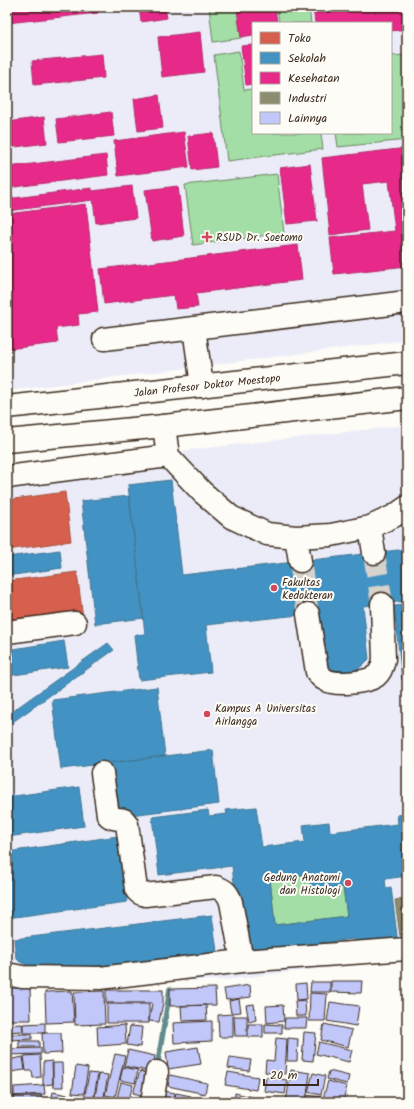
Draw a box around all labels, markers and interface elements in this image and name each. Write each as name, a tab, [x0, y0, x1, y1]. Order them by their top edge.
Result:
legend	[252, 22, 392, 134]
text: Toko	[288, 29, 311, 48]
text: Sekolah	[288, 49, 326, 68]
text: Kesehatan	[288, 69, 340, 88]
text: Industri	[288, 89, 328, 108]
text: Lainnya	[288, 109, 327, 128]
place label: RSUD Dr. Soetomo	[216, 229, 303, 247]
marker: RSUD Dr. Soetomo	[201, 231, 213, 243]
street label: Jalan Profesor Doktor Moestopo	[133, 369, 281, 403]
place label: Fakultas Kedokteran	[282, 574, 333, 605]
marker: Fakultas Kedokteran	[269, 583, 279, 593]
place label: Kampus A Universitas Airlangga	[215, 700, 316, 731]
marker: Kampus A Universitas Airlangga	[202, 709, 212, 719]
place label: Gedung Anatomi dan Histologi	[264, 869, 340, 900]
marker: Gedung Anatomi dan Histologi	[343, 878, 353, 888]
scale bar	[264, 1061, 318, 1087]
text: 20 m	[270, 1066, 298, 1085]

